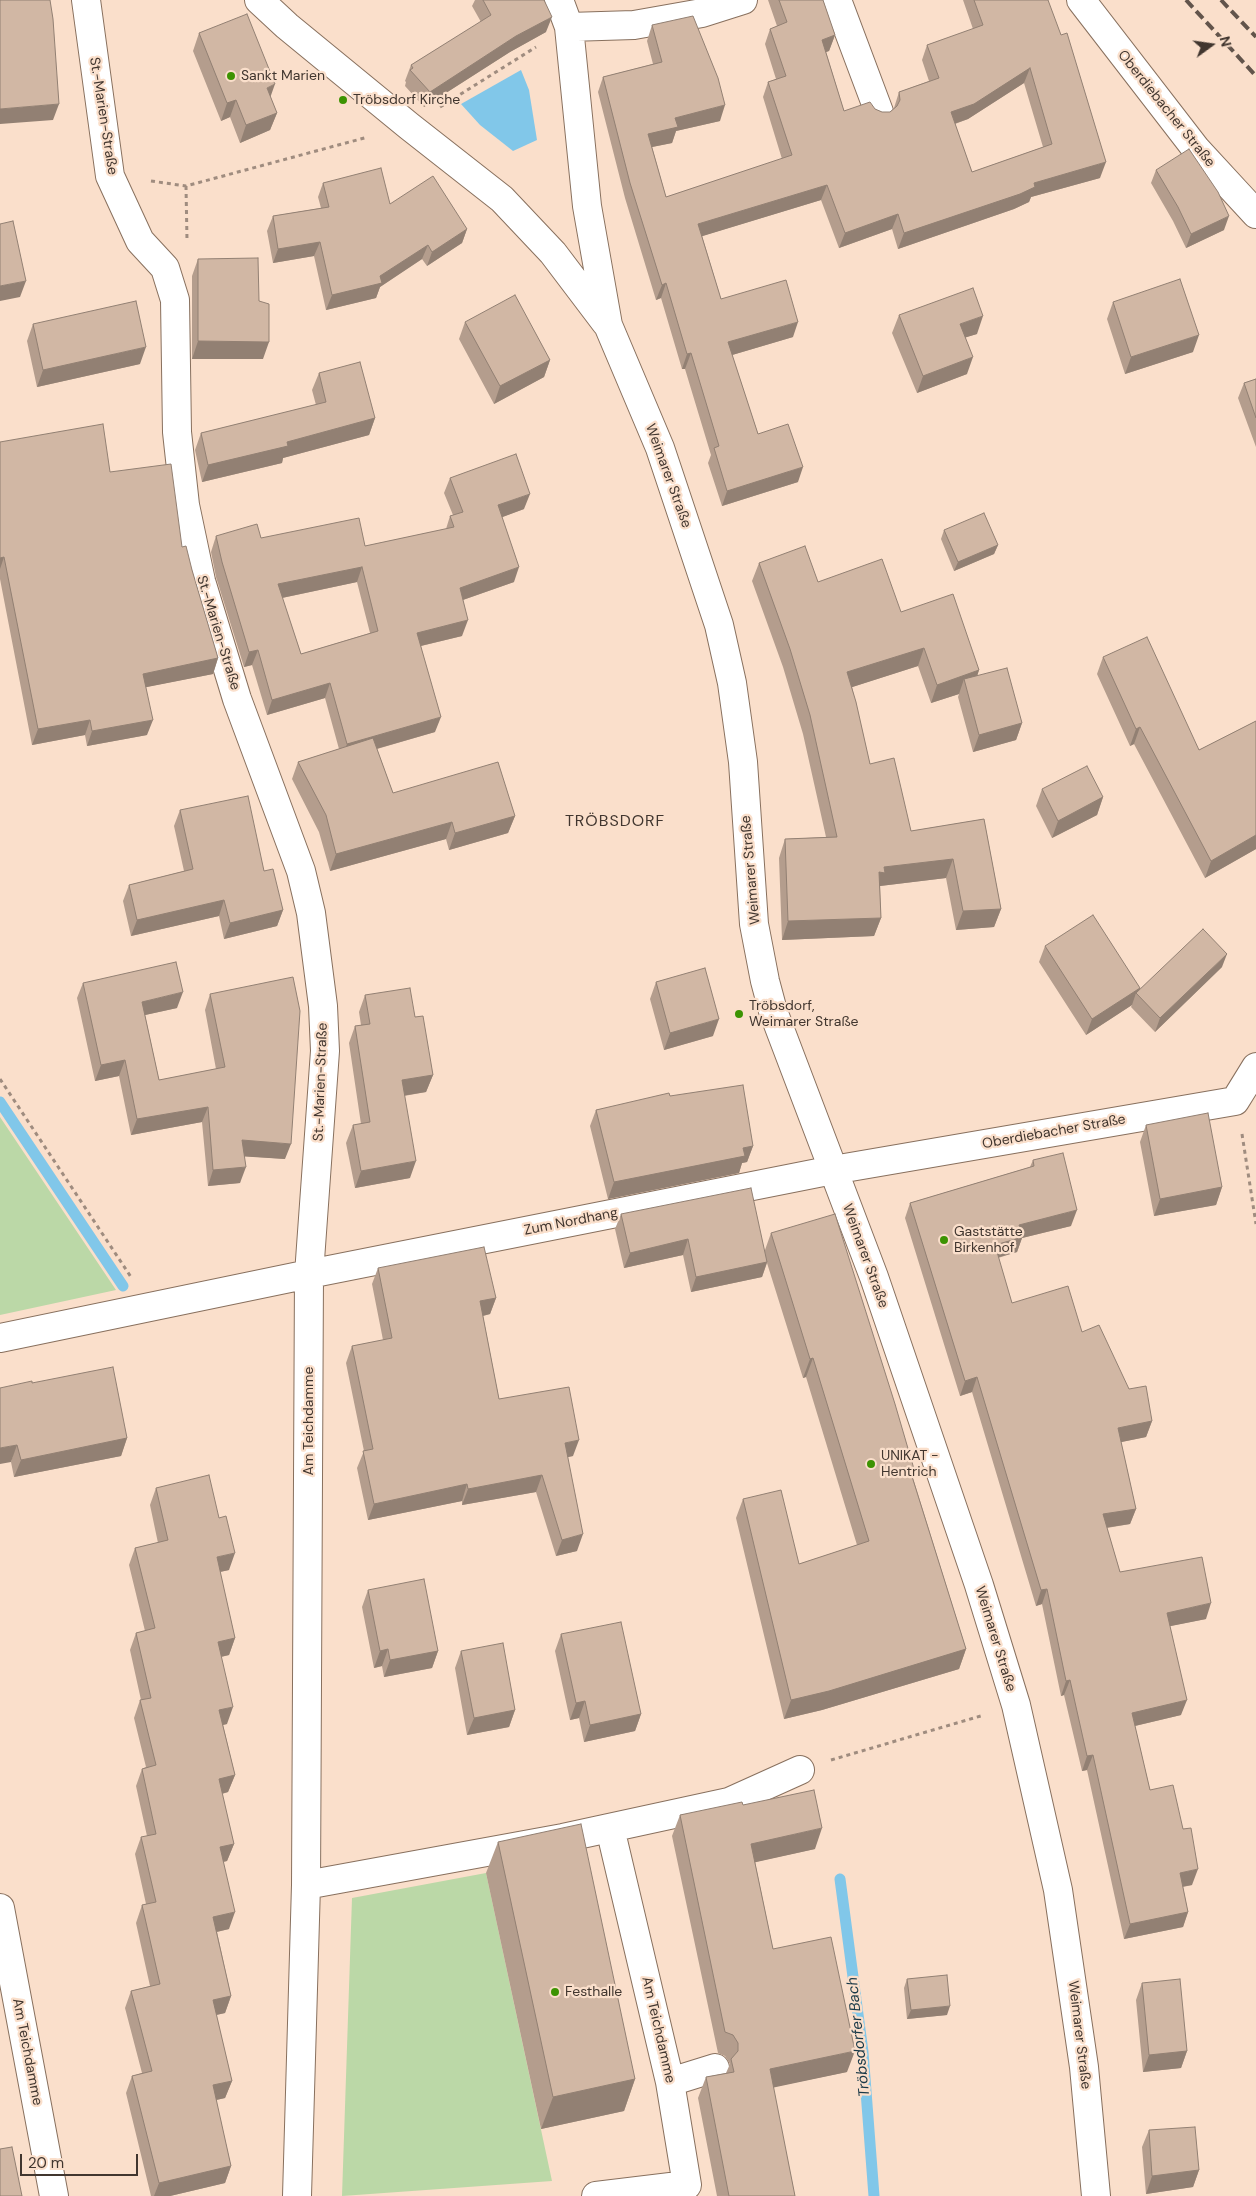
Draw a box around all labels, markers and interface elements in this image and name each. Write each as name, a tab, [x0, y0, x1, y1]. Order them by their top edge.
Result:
north arrow	[1186, 20, 1236, 70]
text: N	[1216, 34, 1236, 49]
street label: Oberdiebacher Straße	[1114, 47, 1218, 171]
street label: St.-Marien-Straße	[85, 56, 121, 176]
place label: Sankt Marien	[241, 68, 325, 84]
marker: Sankt Marien	[225, 70, 237, 82]
place label: Tröbsdorf Kirche	[353, 92, 460, 108]
marker: Tröbsdorf Kirche	[337, 94, 349, 106]
street label: Weimarer Straße	[641, 422, 695, 530]
street label: St.-Marien-Straße	[193, 574, 243, 692]
district label: TRÖBSDORF	[564, 812, 666, 832]
street label: Weimarer Straße	[738, 815, 764, 925]
place label: Tröbsdorf, Weimarer Straße	[749, 998, 858, 1030]
marker: Tröbsdorf, Weimarer Straße	[733, 1008, 745, 1020]
street label: St.-Marien-Straße	[311, 1022, 331, 1142]
street label: Oberdiebacher Straße	[981, 1111, 1127, 1153]
street label: Weimarer Straße	[838, 1202, 892, 1310]
street label: Zum Nordhang	[523, 1205, 619, 1239]
place label: Gaststätte Birkenhof	[954, 1224, 1023, 1256]
marker: Gaststätte Birkenhof	[938, 1234, 950, 1246]
street label: Am Teichdamme	[301, 1367, 317, 1475]
place label: UNIKAT - Hentrich	[881, 1448, 939, 1480]
marker: UNIKAT - Hentrich	[865, 1458, 877, 1470]
street label: Weimarer Straße	[971, 1584, 1019, 1694]
street label: Am Teichdamme	[638, 1975, 678, 2085]
water label: Tröbsdorfer Bach	[844, 1976, 874, 2098]
street label: Weimarer Straße	[1064, 1980, 1094, 2090]
place label: Festhalle	[565, 1984, 622, 2000]
marker: Festhalle	[549, 1986, 561, 1998]
street label: Am Teichdamme	[8, 1997, 46, 2107]
scale bar	[22, 2144, 140, 2176]
text: 20 m	[28, 2153, 64, 2173]

